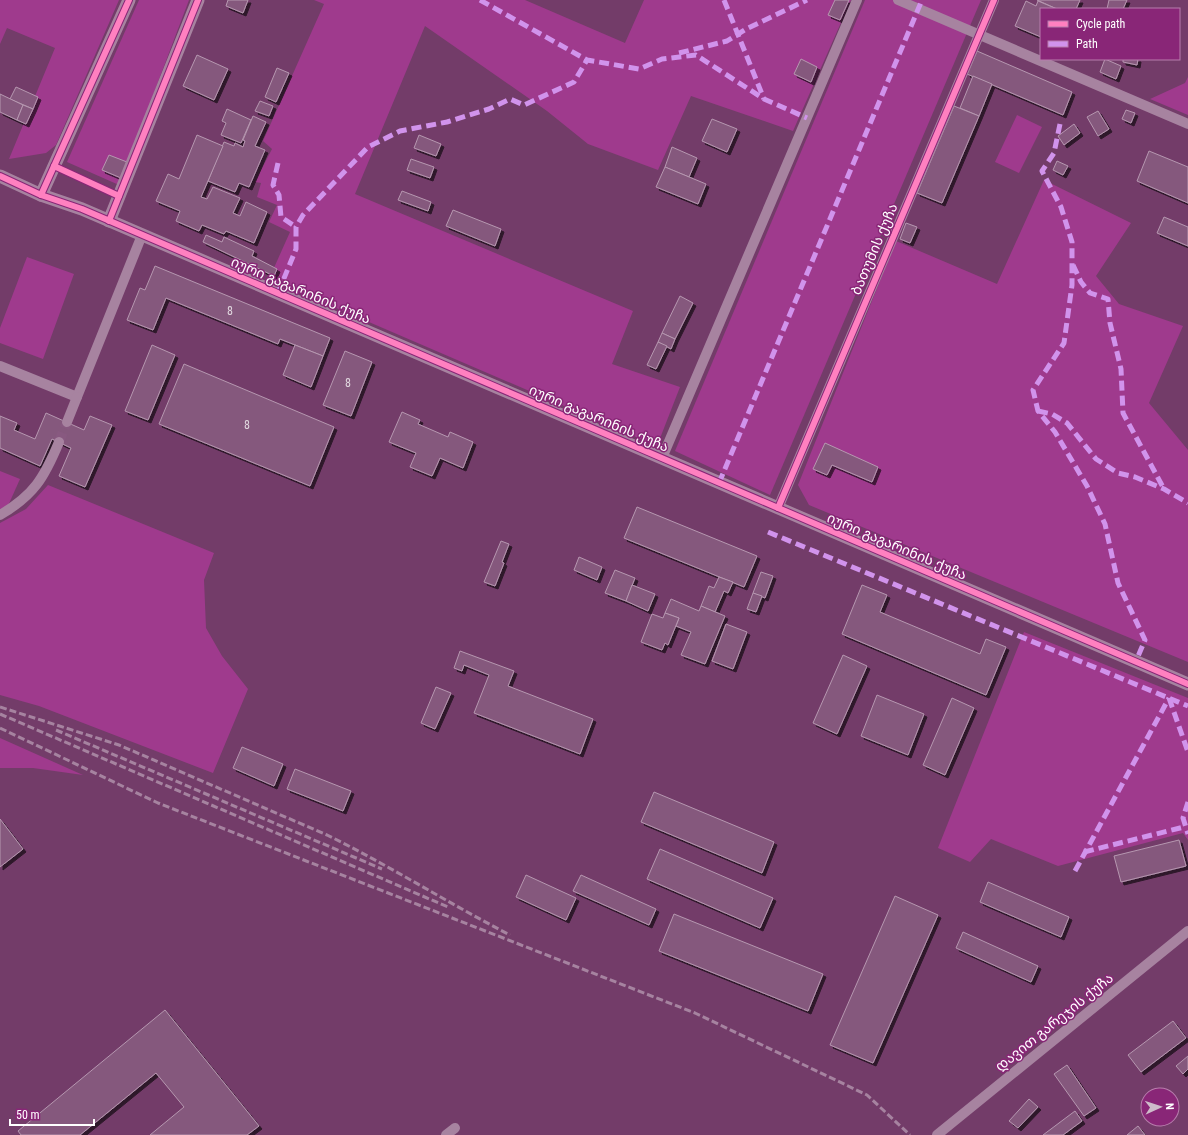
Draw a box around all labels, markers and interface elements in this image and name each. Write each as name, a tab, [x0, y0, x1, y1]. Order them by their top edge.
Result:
legend	[1040, 8, 1180, 60]
text: Cycle path	[1076, 17, 1126, 31]
text: Path	[1076, 37, 1098, 51]
street label: ბათუმის ქუჩა	[848, 201, 901, 297]
street label: იური გაგარინის ქუჩა	[228, 253, 373, 328]
house number: 8	[227, 304, 233, 318]
house number: 8	[345, 376, 351, 390]
street label: იური გაგარინის ქუჩა	[526, 381, 671, 456]
house number: 8	[244, 418, 250, 432]
street label: იური გაგარინის ქუჩა	[824, 509, 969, 584]
street label: დავით გარეჯის ქუჩა	[992, 970, 1117, 1075]
north arrow	[1140, 1087, 1180, 1127]
scale bar	[10, 1101, 94, 1127]
text: N	[1163, 1103, 1176, 1110]
text: 50 m	[16, 1108, 40, 1122]

